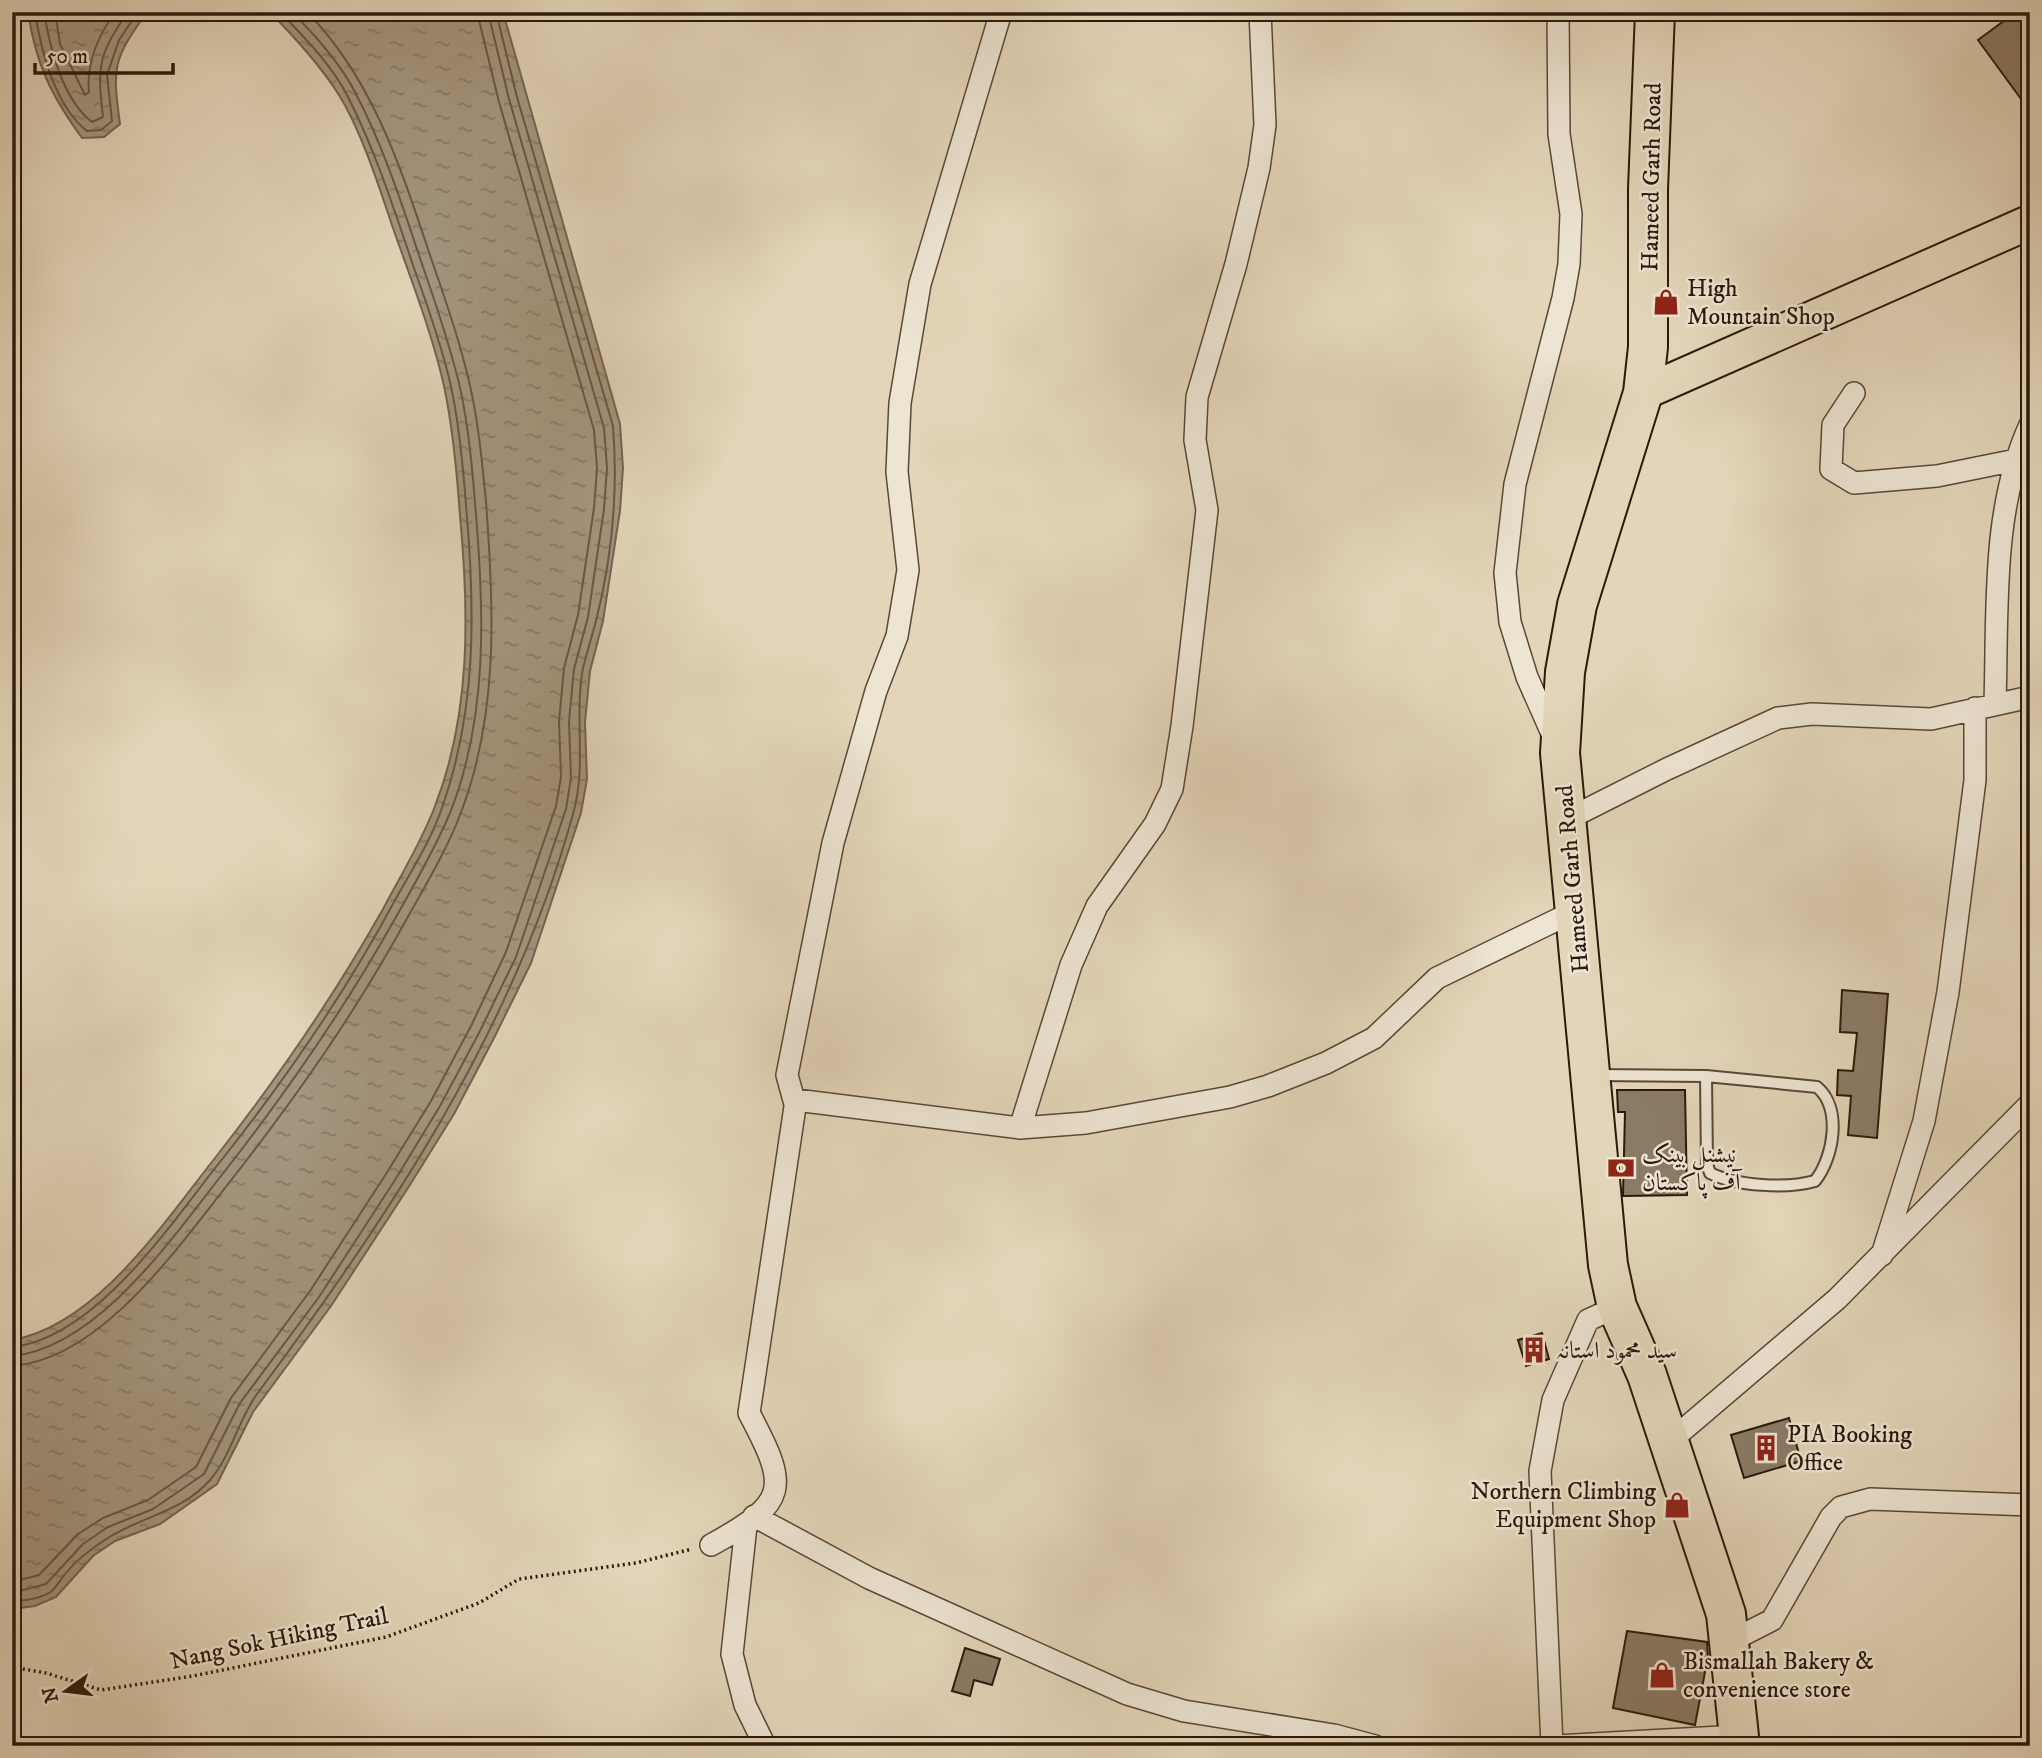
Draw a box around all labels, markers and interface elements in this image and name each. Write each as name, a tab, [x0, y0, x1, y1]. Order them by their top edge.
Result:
scale bar	[35, 32, 173, 76]
text: 50 m	[46, 44, 88, 70]
street label: Hameed Garh Road	[1635, 82, 1669, 272]
place label: High Mountain Shop	[1687, 274, 1835, 332]
shop icon: High Mountain Shop	[1651, 287, 1681, 317]
street label: Hameed Garh Road	[1550, 784, 1596, 974]
place label: نیشنل بینک آف پاکستان	[1642, 1140, 1743, 1199]
bank icon: نیشنل بینک آف پاکستان	[1606, 1153, 1636, 1183]
building icon: سید محمود استانہ	[1519, 1335, 1549, 1365]
place label: سید محمود استانہ	[1555, 1336, 1677, 1366]
place label: PIA Booking Office	[1787, 1420, 1912, 1478]
building icon: PIA Booking Office	[1751, 1433, 1781, 1463]
place label: Northern Climbing Equipment Shop	[1471, 1477, 1656, 1535]
shop icon: Northern Climbing Equipment Shop	[1662, 1490, 1692, 1520]
street label: Nang Sok Hiking Trail	[168, 1601, 392, 1677]
place label: Bismallah Bakery & convenience store	[1683, 1647, 1874, 1705]
north arrow	[32, 1656, 102, 1726]
shop icon: Bismallah Bakery & convenience store	[1647, 1660, 1677, 1690]
text: N	[38, 1684, 64, 1705]

